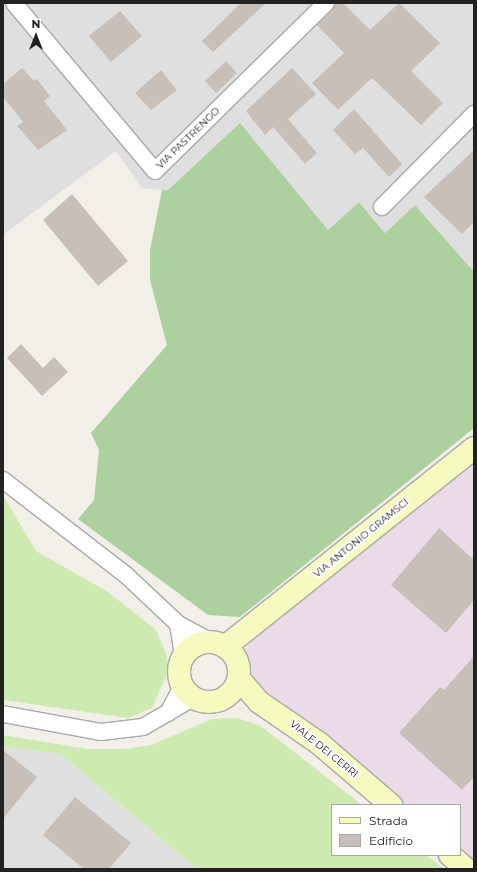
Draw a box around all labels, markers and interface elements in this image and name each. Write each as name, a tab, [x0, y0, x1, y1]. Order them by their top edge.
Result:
north arrow	[16, 16, 56, 56]
text: N	[32, 17, 40, 31]
street label: VIA PASTRENGO	[154, 105, 222, 171]
street label: VIA ANTONIO GRAMSCI	[311, 496, 411, 580]
street label: VIALE DEI CERRI	[288, 718, 360, 780]
legend	[331, 804, 461, 856]
text: Strada	[369, 813, 408, 828]
text: Edificio	[369, 833, 413, 848]

